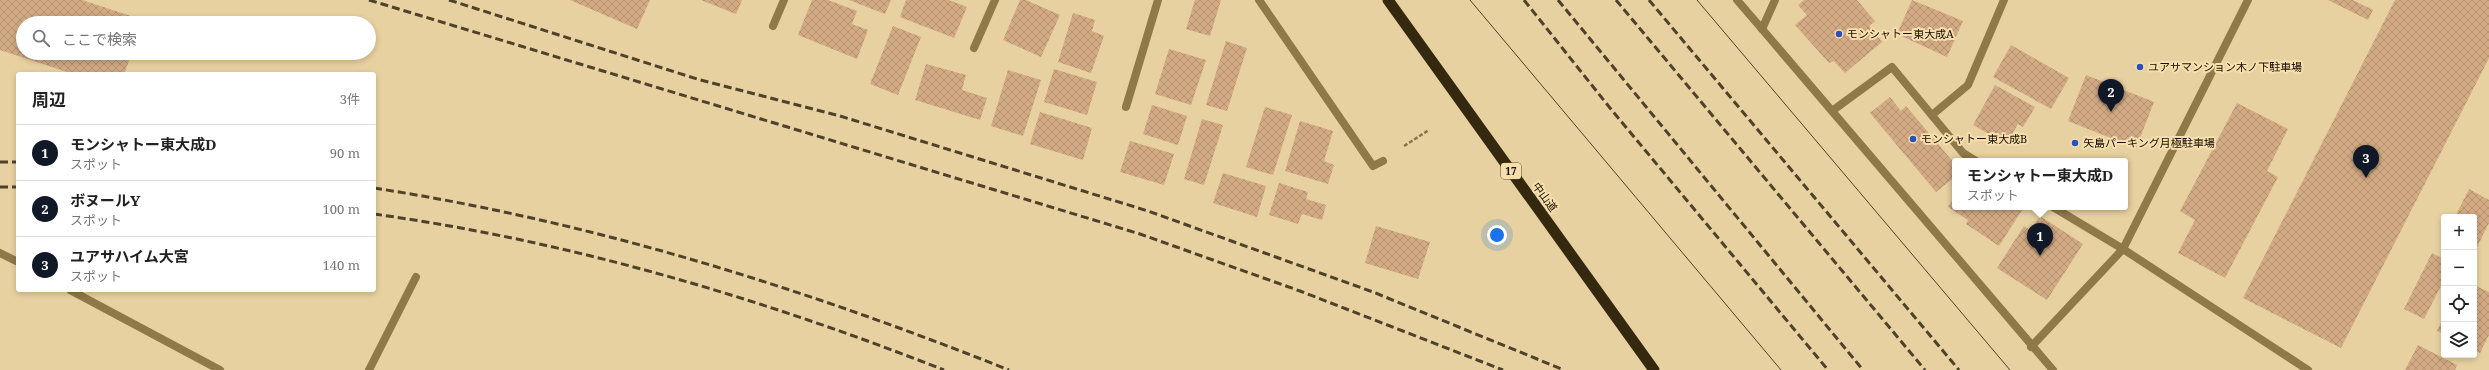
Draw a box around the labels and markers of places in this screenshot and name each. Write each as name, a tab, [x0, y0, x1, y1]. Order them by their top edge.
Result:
place label: モンシャトー東大成A	[1847, 26, 1954, 41]
marker: モンシャトー東大成A	[1834, 29, 1844, 39]
place label: ユアサマンション木ノ下駐車場	[2148, 59, 2302, 74]
marker: ユアサマンション木ノ下駐車場	[2135, 62, 2145, 72]
pin: 2	[2098, 79, 2124, 112]
place label: モンシャトー東大成B	[1921, 131, 2027, 146]
marker: モンシャトー東大成B	[1908, 134, 1918, 144]
place label: 矢島パーキング月極駐車場	[2083, 135, 2215, 150]
marker: 矢島パーキング月極駐車場	[2070, 138, 2080, 148]
pin: 3	[2353, 145, 2379, 178]
pin: 1	[2027, 223, 2053, 256]

